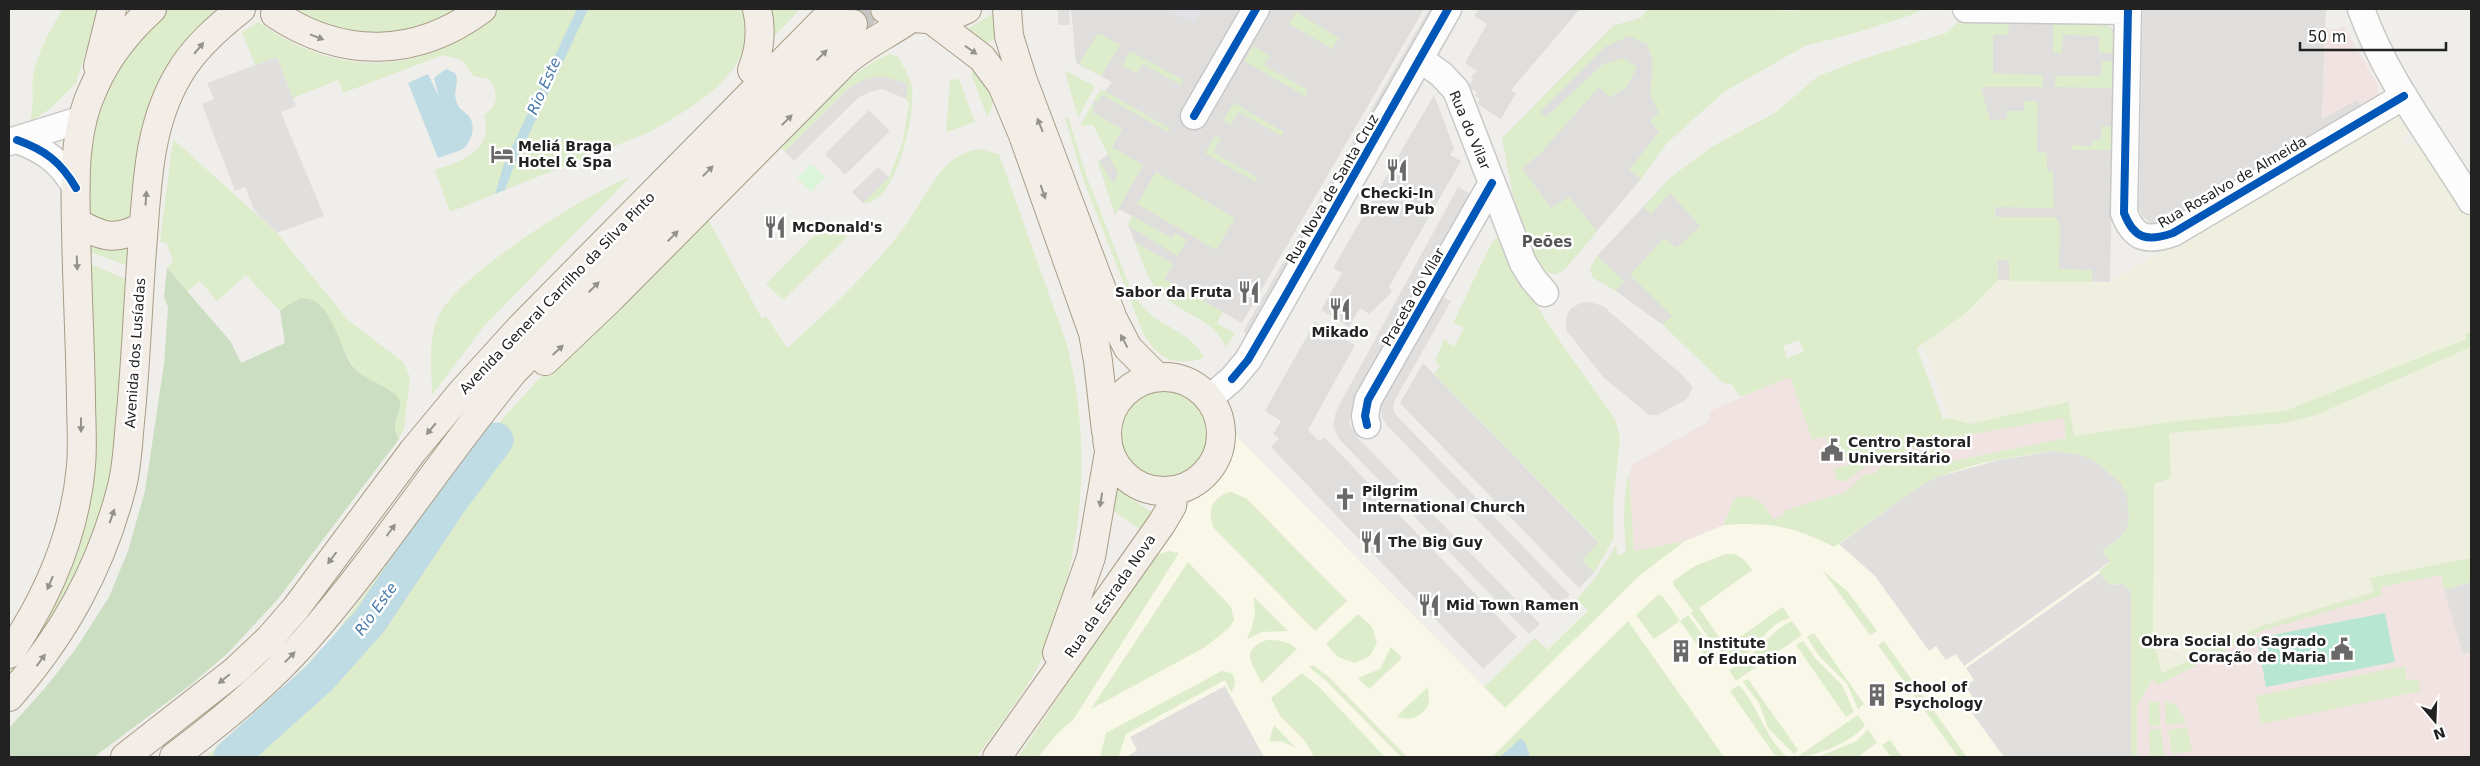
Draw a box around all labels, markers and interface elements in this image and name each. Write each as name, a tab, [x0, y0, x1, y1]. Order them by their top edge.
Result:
scale bar	[2300, 20, 2446, 52]
text: 50 m	[2308, 28, 2346, 46]
one-way arrow	[310, 34, 325, 41]
one-way arrow	[193, 42, 204, 55]
one-way arrow	[964, 45, 977, 55]
one-way arrow	[816, 49, 828, 61]
water label: Rio Este	[523, 55, 565, 117]
street label: Rua do Vilar	[1446, 88, 1494, 172]
street label: Rua Nova de Santa Cruz	[1283, 111, 1381, 267]
one-way arrow	[781, 114, 793, 126]
one-way arrow	[1036, 118, 1044, 132]
street label: Rua Rosalvo de Almeida	[2155, 133, 2309, 231]
place label: Meliá Braga Hotel & Spa	[518, 138, 612, 170]
hotel icon: Meliá Braga Hotel & Spa	[489, 141, 515, 167]
restaurant icon: Checki-In Brew Pub	[1384, 157, 1410, 183]
one-way arrow	[702, 165, 714, 177]
one-way arrow	[1039, 185, 1047, 200]
place label: Checki-In Brew Pub	[1359, 185, 1435, 217]
street label: Avenida General Carrilho da Silva Pinto	[456, 189, 658, 397]
one-way arrow	[142, 190, 150, 206]
restaurant icon: McDonald's	[762, 214, 788, 240]
place label: McDonald's	[792, 219, 882, 235]
one-way arrow	[667, 230, 679, 242]
district label: Peões	[1522, 233, 1572, 251]
street label: Praceta do Vilar	[1378, 245, 1448, 349]
one-way arrow	[73, 255, 81, 271]
street label: Avenida dos Lusíadas	[122, 277, 148, 429]
restaurant icon: Sabor da Fruta	[1236, 279, 1262, 305]
one-way arrow	[588, 281, 600, 293]
place label: Sabor da Fruta	[1115, 284, 1232, 300]
restaurant icon: Mikado	[1327, 296, 1353, 322]
place label: Mikado	[1311, 324, 1369, 340]
one-way arrow	[1120, 334, 1128, 348]
one-way arrow	[551, 344, 563, 356]
one-way arrow	[77, 417, 85, 433]
one-way arrow	[425, 423, 437, 435]
place label: Centro Pastoral Universitário	[1848, 434, 1971, 466]
public building icon: Centro Pastoral Universitário	[1819, 437, 1845, 463]
place label: Pilgrim International Church	[1362, 483, 1525, 515]
church icon: Pilgrim International Church	[1332, 486, 1358, 512]
one-way arrow	[1096, 493, 1104, 509]
one-way arrow	[109, 508, 117, 523]
one-way arrow	[386, 523, 396, 537]
restaurant icon: The Big Guy	[1358, 529, 1384, 555]
street label: Rua da Estrada Nova	[1061, 531, 1159, 661]
place label: The Big Guy	[1388, 534, 1483, 550]
one-way arrow	[328, 552, 338, 565]
one-way arrow	[45, 576, 53, 590]
water label: Rio Este	[351, 579, 401, 639]
restaurant icon: Mid Town Ramen	[1416, 592, 1442, 618]
place label: Mid Town Ramen	[1446, 597, 1579, 613]
place label: Obra Social do Sagrado Coração de Maria	[2141, 633, 2326, 665]
place label: Institute of Education	[1698, 635, 1797, 667]
public building icon: Obra Social do Sagrado Coração de Maria	[2329, 636, 2355, 662]
building icon: Institute of Education	[1668, 638, 1694, 664]
one-way arrow	[284, 651, 296, 663]
one-way arrow	[35, 654, 46, 667]
one-way arrow	[218, 674, 231, 685]
place label: School of Psychology	[1894, 679, 1983, 711]
building icon: School of Psychology	[1864, 682, 1890, 708]
north arrow	[2410, 696, 2460, 746]
text: N	[2431, 724, 2447, 743]

